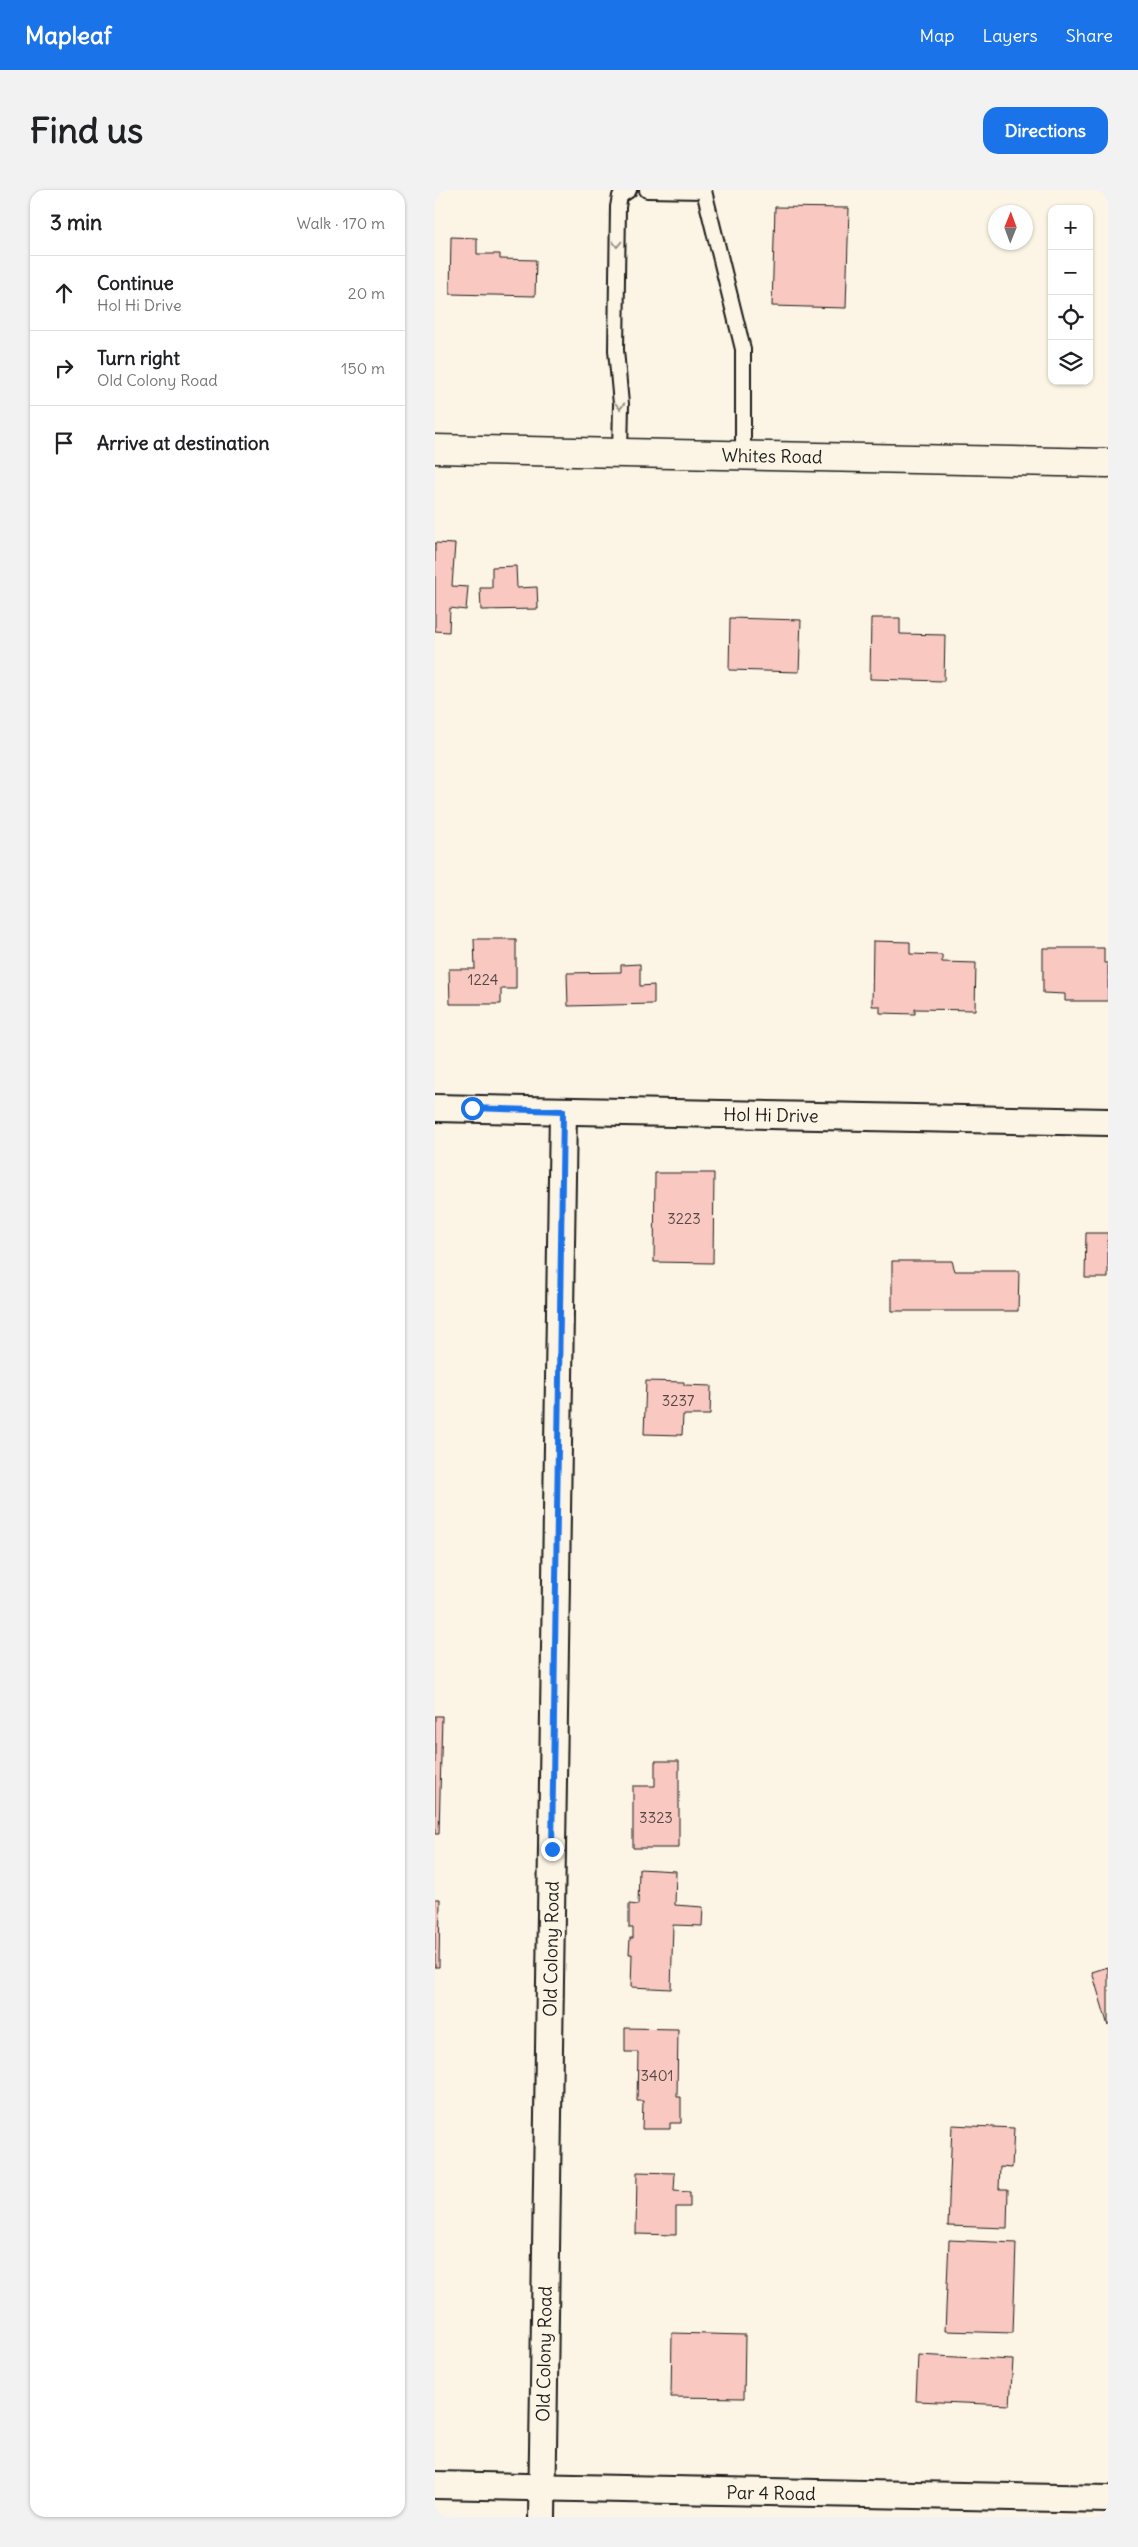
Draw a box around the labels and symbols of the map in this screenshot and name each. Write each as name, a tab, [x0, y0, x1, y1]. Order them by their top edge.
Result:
north arrow	[988, 205, 1033, 250]
one-way arrow	[612, 240, 622, 248]
one-way arrow	[615, 403, 626, 411]
street label: Whites Road	[721, 444, 823, 468]
house number: 1224	[468, 970, 499, 989]
route start	[461, 1097, 484, 1120]
street label: Hol Hi Drive	[723, 1103, 819, 1127]
house number: 3223	[667, 1209, 701, 1228]
house number: 3237	[662, 1391, 694, 1410]
house number: 3323	[639, 1808, 673, 1827]
route end	[541, 1838, 564, 1861]
street label: Old Colony Road	[538, 1880, 564, 2017]
house number: 3401	[640, 2066, 674, 2085]
street label: Old Colony Road	[531, 2285, 557, 2422]
street label: Par 4 Road	[726, 2481, 816, 2505]

